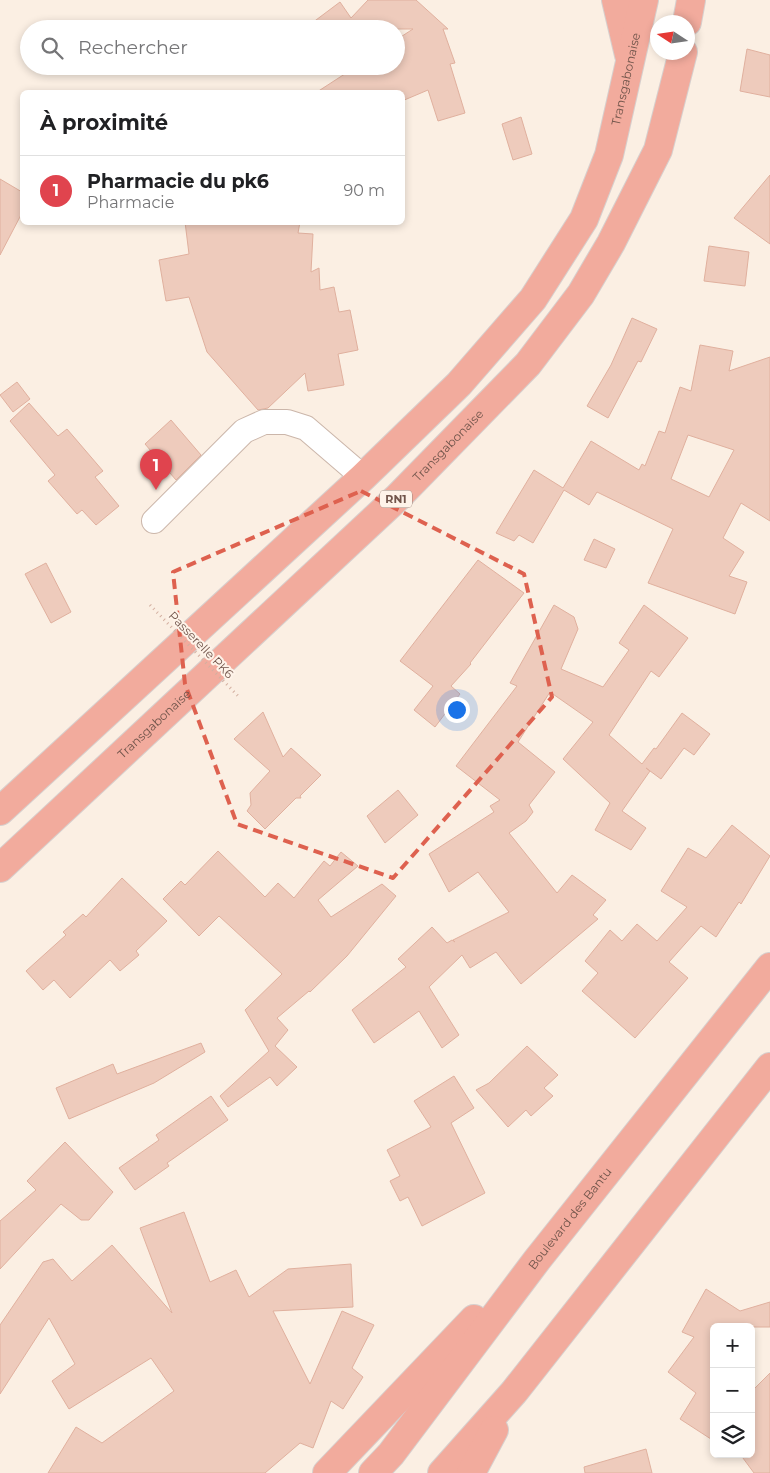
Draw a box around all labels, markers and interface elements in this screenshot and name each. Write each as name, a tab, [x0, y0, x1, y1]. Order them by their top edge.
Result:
north arrow	[650, 15, 695, 60]
search box	[20, 20, 405, 75]
street label: Transgabonaise	[608, 31, 643, 127]
icon: search	[38, 34, 66, 62]
text: Rechercher	[78, 36, 188, 59]
text: À proximité	[40, 110, 168, 135]
text: Pharmacie du pk6	[87, 170, 269, 193]
text: 1	[53, 181, 59, 200]
text: 90 m	[343, 181, 385, 200]
text: Pharmacie	[87, 193, 174, 212]
street label: Transgabonaise	[409, 406, 486, 484]
pin: 1	[140, 449, 172, 490]
road number: RN1	[380, 490, 412, 508]
street label: Passerelle PK6	[166, 608, 237, 681]
street label: Transgabonaise	[114, 686, 194, 762]
your location	[444, 697, 470, 723]
street label: Boulevard des Bantu	[525, 1164, 615, 1272]
map controls	[710, 1323, 755, 1458]
button: +	[710, 1323, 755, 1368]
button: −	[710, 1368, 755, 1413]
button: layers	[710, 1413, 755, 1458]

